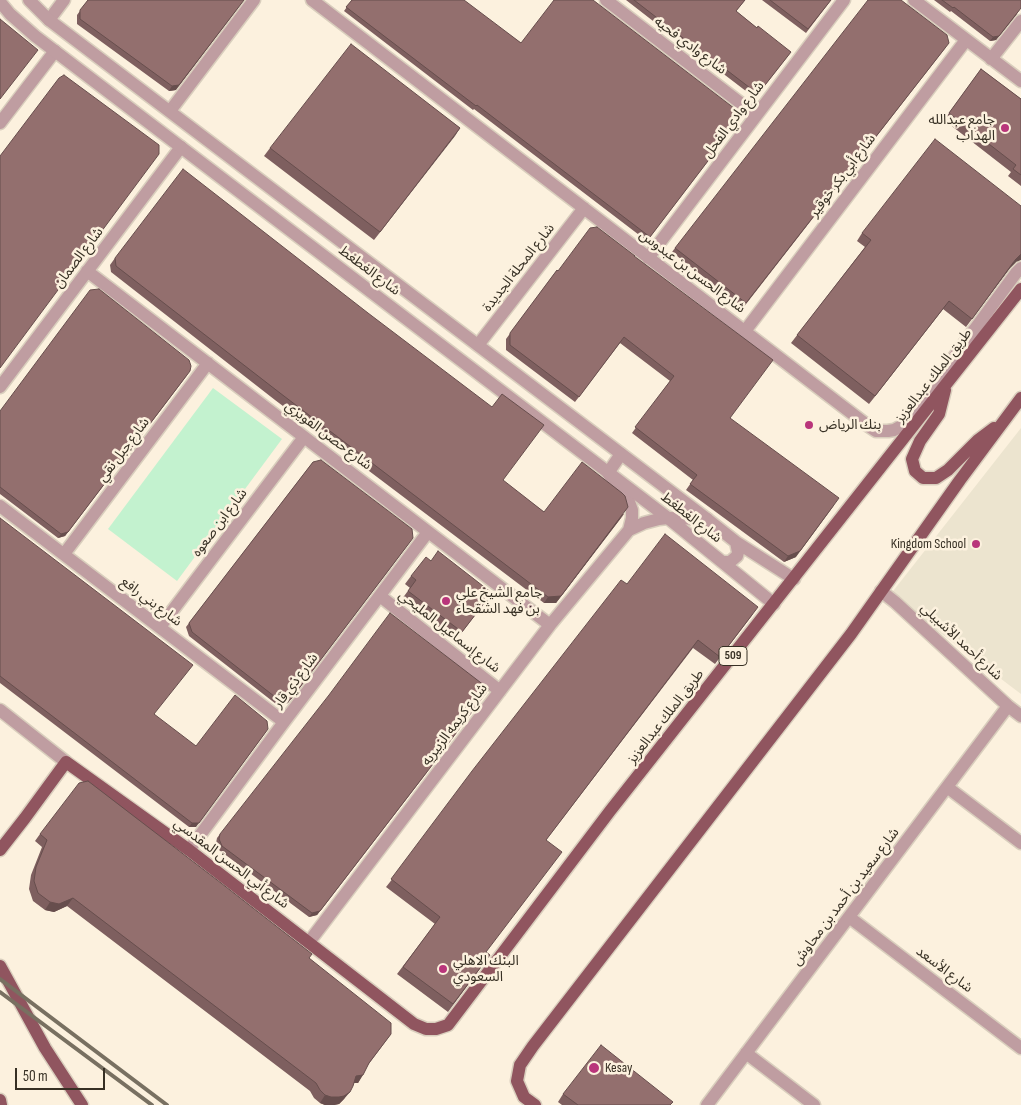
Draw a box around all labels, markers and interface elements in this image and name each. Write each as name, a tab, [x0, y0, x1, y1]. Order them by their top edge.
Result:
street label: شارع وادي فحيه	[651, 13, 729, 79]
street label: شارع وادي الفحل	[700, 78, 768, 162]
place label: جامع عبدالله الهداب	[928, 112, 995, 144]
marker: جامع عبدالله الهداب	[999, 122, 1011, 134]
street label: شارع أبي بكر خوقير	[806, 131, 880, 221]
street label: شارع المحلة الجديدة	[479, 221, 559, 315]
street label: شارع الصمان	[51, 224, 107, 292]
street label: شارع الحسن بن عبدوس	[636, 227, 748, 317]
street label: شارع الغطغط	[335, 242, 403, 300]
street label: طريق الملك عبدالعزيز	[892, 325, 976, 427]
street label: شارع حصن الفويزي	[281, 398, 375, 474]
street label: شارع جبل نقي	[94, 415, 154, 485]
place label: بنك الرياض	[819, 417, 881, 433]
marker: بنك الرياض	[803, 419, 815, 431]
street label: شارع ابن صعوه	[189, 485, 251, 561]
street label: شارع الغطغط	[657, 489, 725, 547]
place label: Kingdom School	[891, 536, 966, 552]
marker: Kingdom School	[970, 538, 982, 550]
street label: شارع بني رافع	[117, 573, 185, 631]
place label: جامع الشيخ علي بن فهد الشقحاء	[456, 585, 542, 618]
street label: شارع إسماعيل المليحي	[395, 587, 503, 677]
marker: جامع الشيخ علي بن فهد الشقحاء	[440, 595, 452, 607]
street label: شارع أحمد الأشبيلي	[917, 600, 1005, 684]
road number: 509	[719, 646, 747, 666]
street label: شارع ذي قار	[270, 650, 322, 712]
street label: طريق الملك عبدالعزيز	[624, 666, 708, 768]
street label: شارع كريمه الزبيريه	[419, 680, 491, 770]
street label: شارع أبي الحسن المقدسي	[170, 815, 292, 913]
street label: شارع سعيد بن أحمد بن محاوش	[789, 825, 903, 969]
street label: شارع الأسعد	[912, 943, 976, 997]
place label: البنك الاهلي السعودي	[453, 953, 519, 986]
marker: البنك الاهلي السعودي	[437, 963, 449, 975]
scale bar	[18, 1058, 108, 1090]
place label: Kesay	[605, 1060, 632, 1076]
marker: Kesay	[587, 1061, 601, 1075]
text: 50 m	[23, 1067, 48, 1086]

